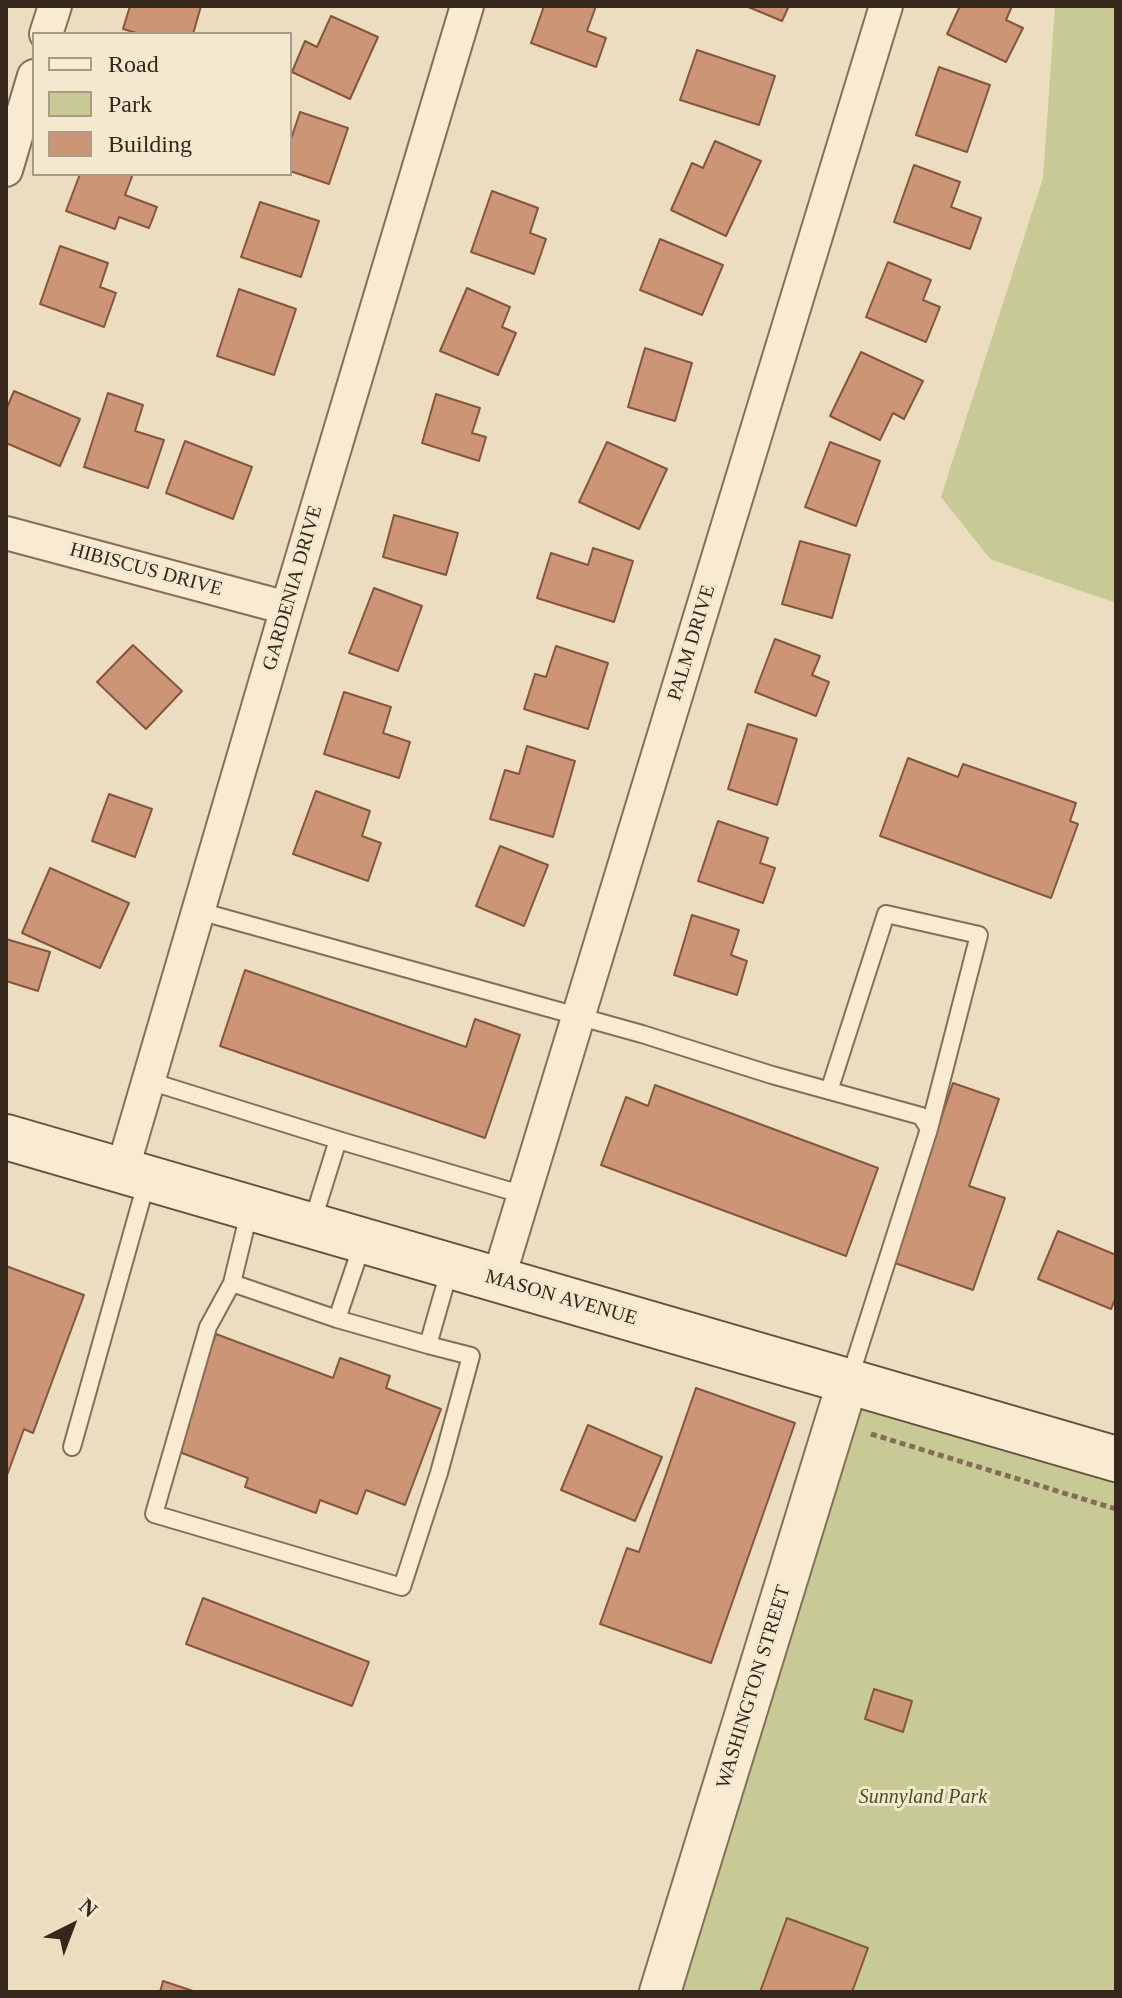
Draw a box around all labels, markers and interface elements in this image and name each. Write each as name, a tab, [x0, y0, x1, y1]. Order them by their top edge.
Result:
legend	[32, 32, 292, 176]
text: Road	[108, 51, 159, 77]
text: Park	[108, 91, 152, 117]
text: Building	[108, 131, 192, 157]
street label: GARDENIA DRIVE	[258, 503, 328, 673]
street label: HIBISCUS DRIVE	[67, 538, 225, 602]
street label: PALM DRIVE	[663, 582, 721, 704]
street label: MASON AVENUE	[482, 1265, 640, 1331]
street label: WASHINGTON STREET	[712, 1582, 796, 1792]
park label: Sunnyland Park	[859, 1786, 987, 1810]
north arrow	[32, 1886, 112, 1966]
text: N	[74, 1893, 103, 1922]

